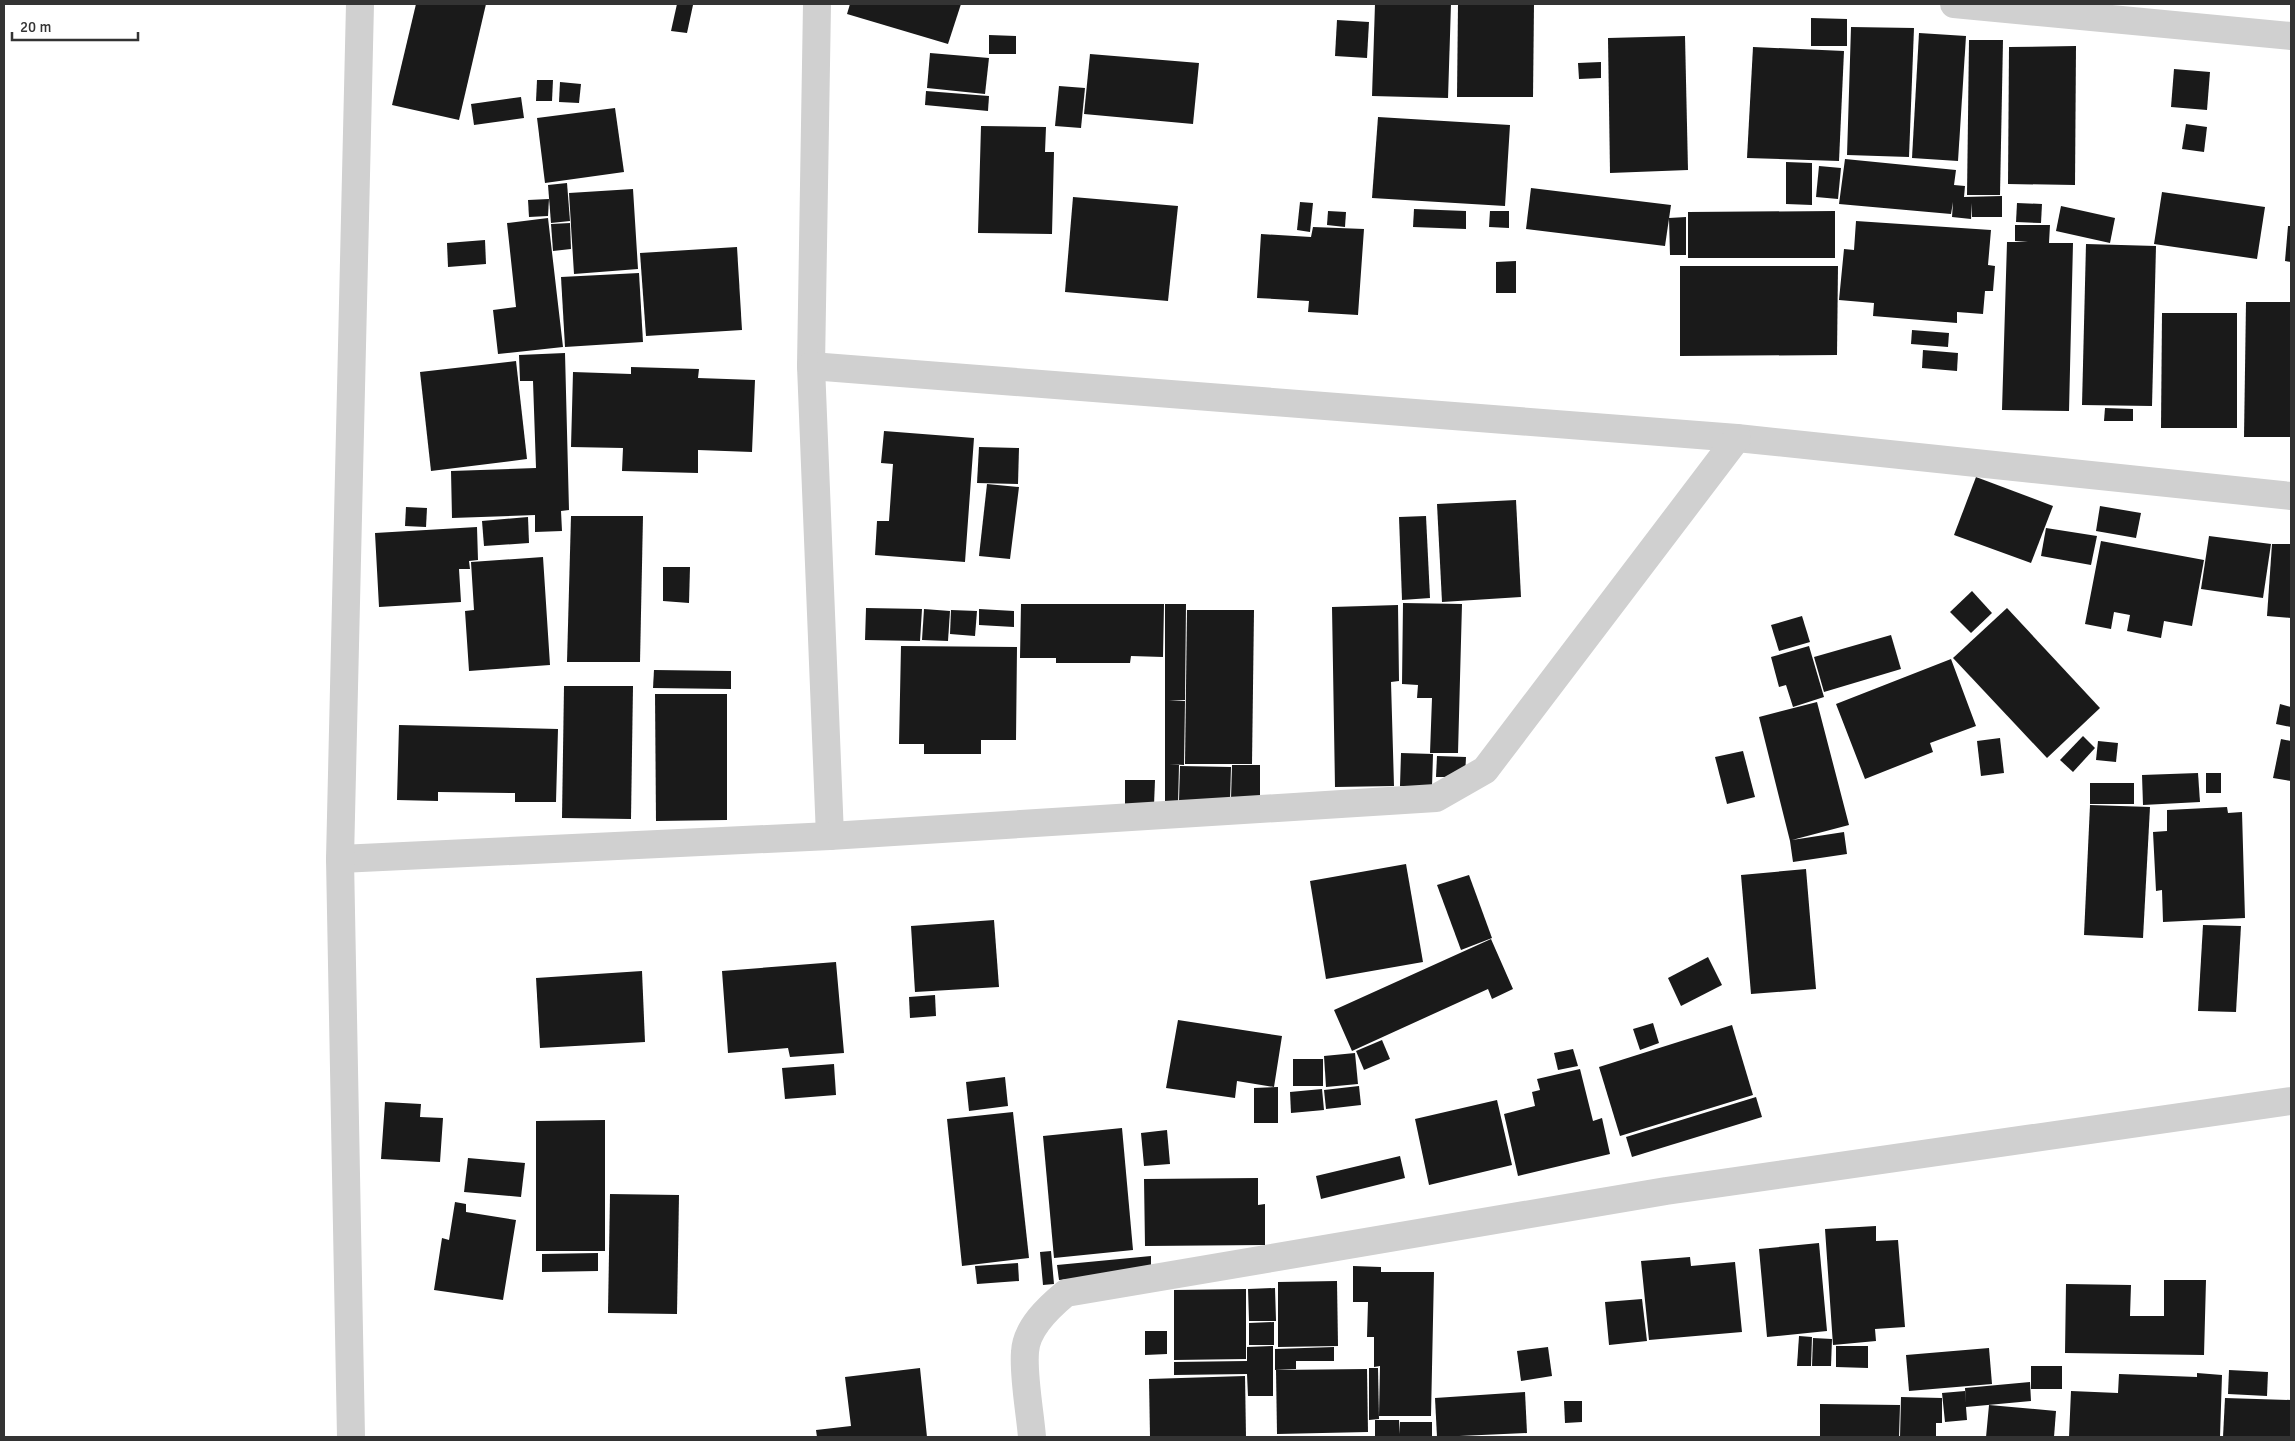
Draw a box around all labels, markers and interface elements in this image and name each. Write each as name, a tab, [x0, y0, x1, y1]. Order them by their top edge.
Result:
scale bar	[12, 10, 139, 42]
text: 20 m	[20, 18, 51, 36]

